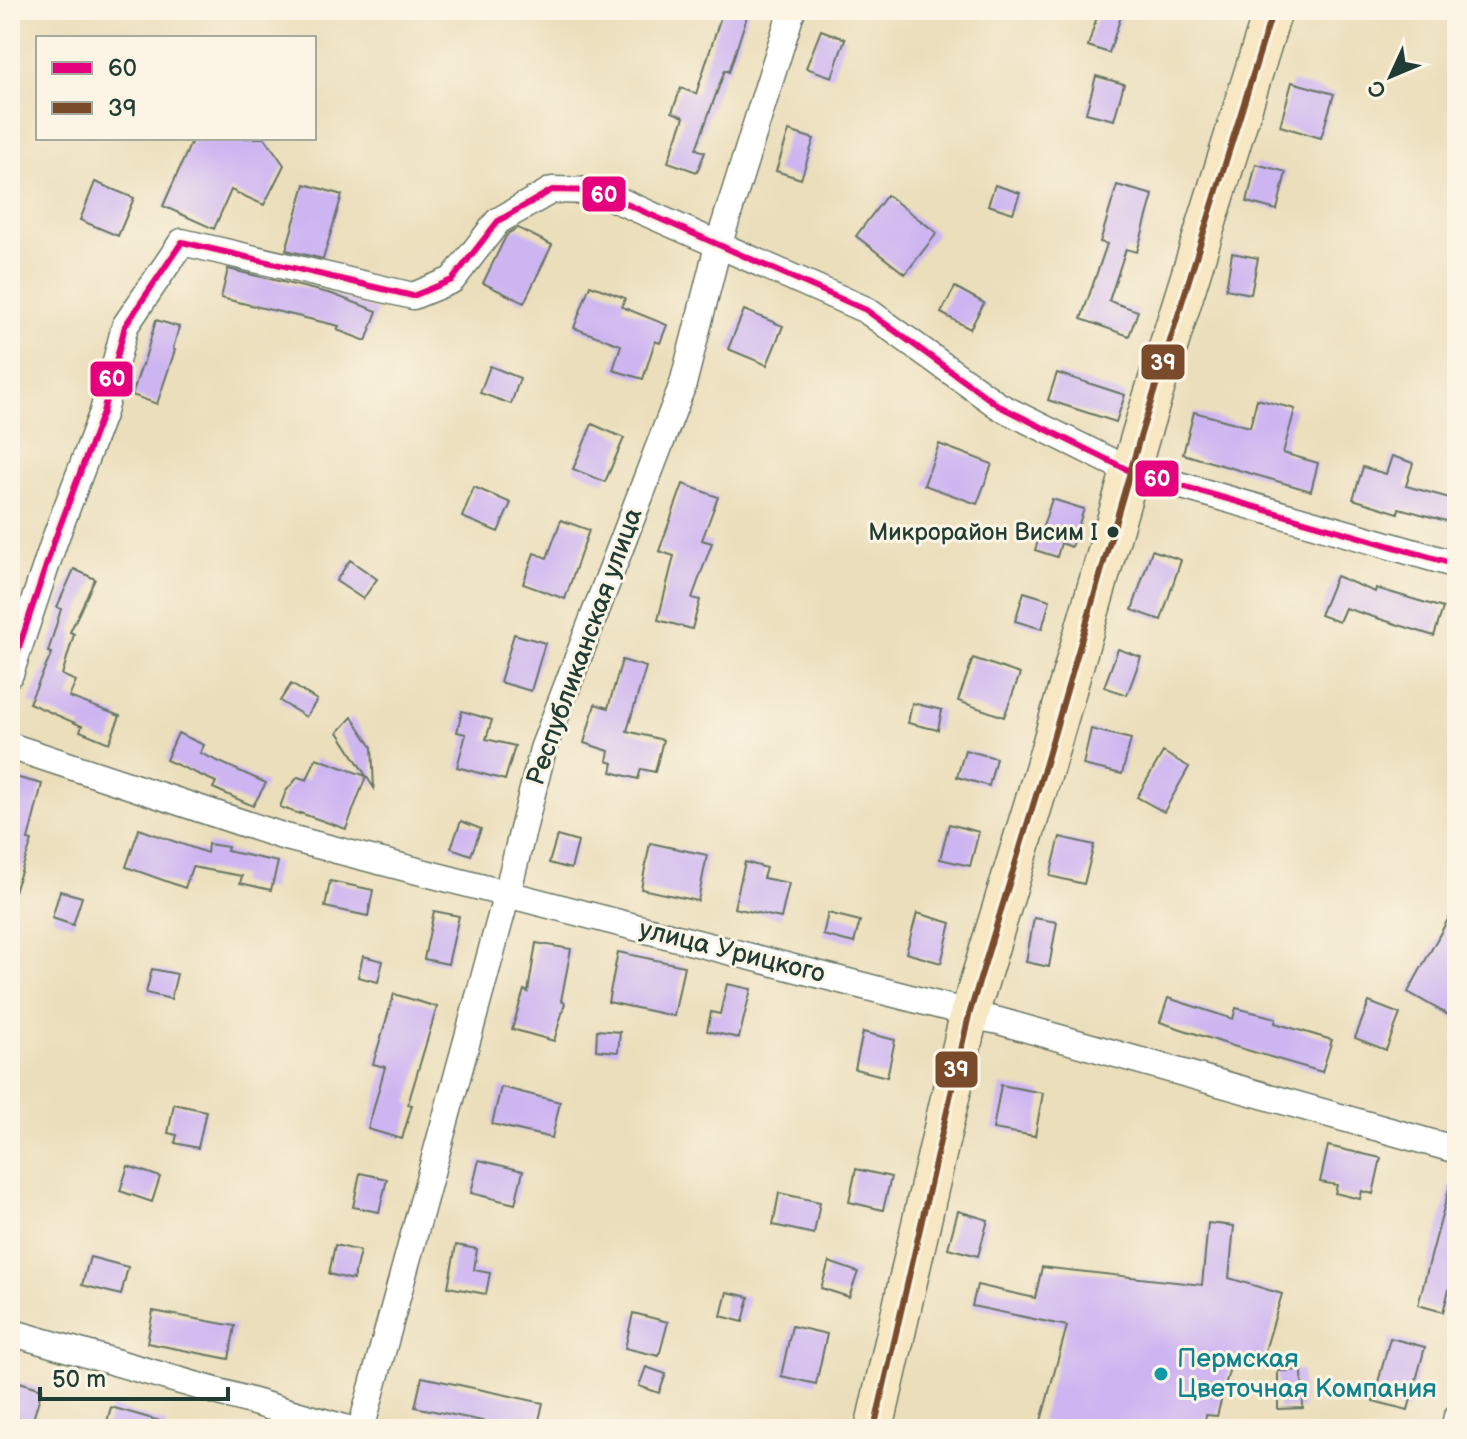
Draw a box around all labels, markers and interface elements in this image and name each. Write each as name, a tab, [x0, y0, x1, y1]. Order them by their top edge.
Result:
legend	[36, 36, 316, 140]
north arrow	[1351, 36, 1431, 116]
text: 60	[108, 54, 137, 83]
text: С	[1363, 74, 1393, 104]
text: 39	[108, 94, 137, 123]
line badge: 60	[581, 175, 627, 213]
text: 60	[590, 182, 618, 209]
line badge: 39	[1140, 343, 1186, 381]
text: 39	[1150, 350, 1176, 377]
line badge: 60	[89, 360, 134, 398]
text: 60	[98, 366, 126, 393]
line badge: 60	[1134, 459, 1180, 498]
text: 60	[1143, 466, 1171, 493]
street label: Республиканская улица	[520, 504, 650, 790]
place label: Микрорайон Висим I	[868, 518, 1098, 547]
marker: Микрорайон Висим I	[1105, 524, 1121, 540]
street label: улица Урицкого	[636, 914, 828, 990]
line badge: 39	[934, 1050, 979, 1089]
text: 39	[943, 1057, 969, 1084]
place label: Пермская Цветочная Компания	[1177, 1344, 1437, 1405]
scale bar	[40, 1351, 228, 1401]
text: 50 m	[52, 1365, 106, 1394]
marker: Пермская Цветочная Компания	[1152, 1365, 1170, 1383]

